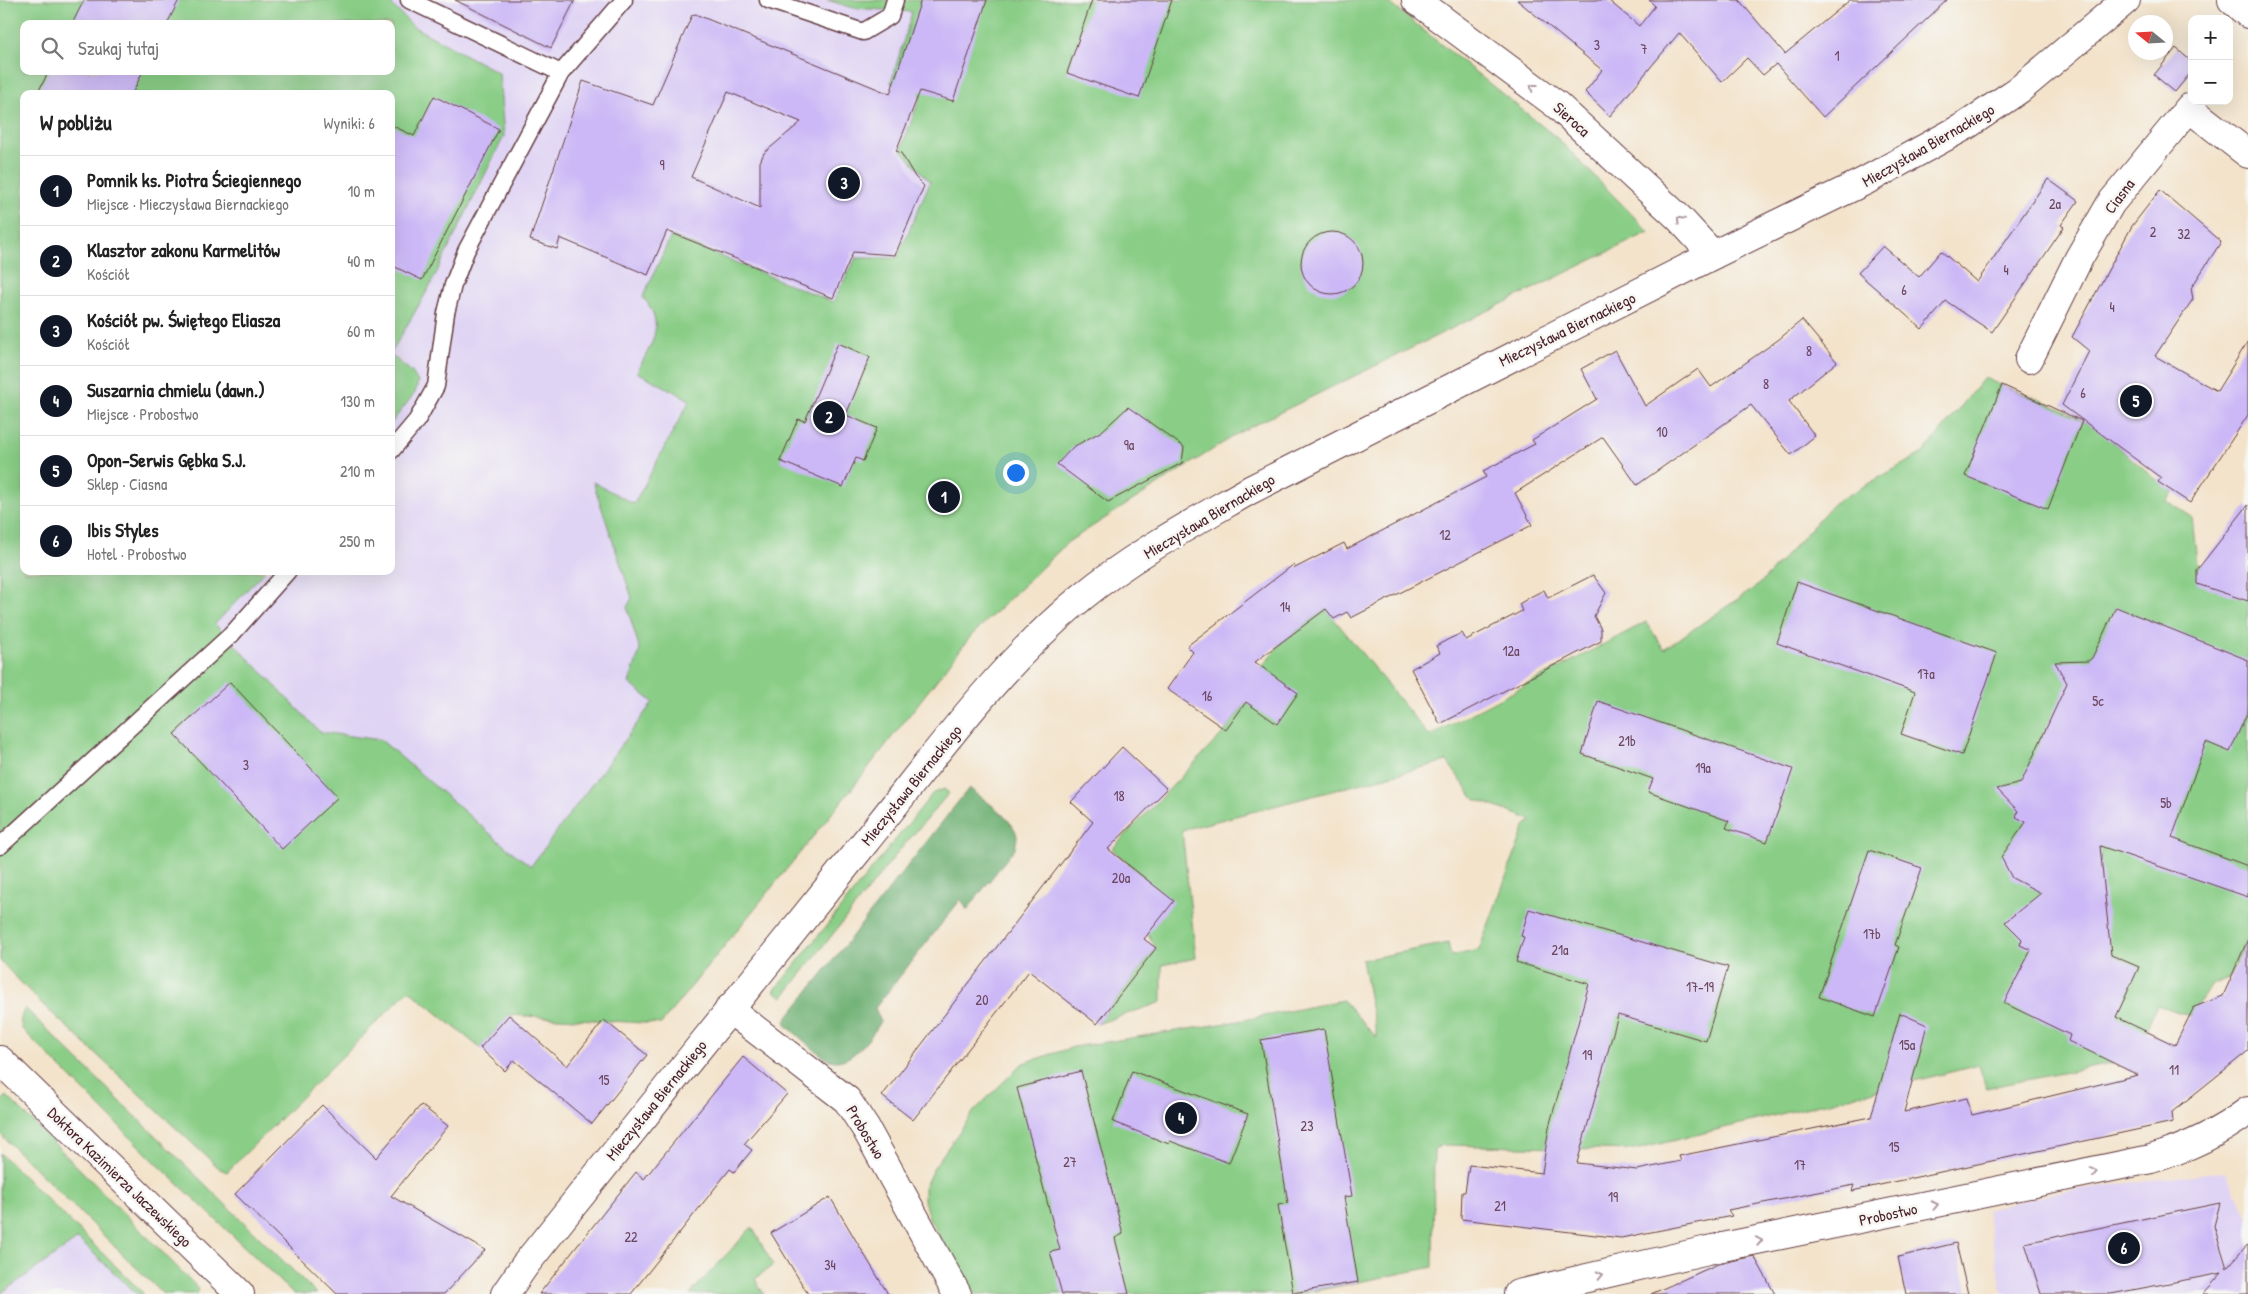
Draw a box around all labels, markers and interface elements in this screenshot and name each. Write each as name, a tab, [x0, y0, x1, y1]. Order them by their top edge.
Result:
north arrow	[2128, 15, 2173, 60]
map controls	[2188, 15, 2233, 105]
button: +	[2188, 15, 2233, 60]
search box	[20, 20, 395, 75]
icon: search	[38, 34, 66, 62]
text: Szukaj tutaj	[78, 35, 159, 61]
house number: 3	[1594, 35, 1600, 54]
house number: 7	[1641, 39, 1648, 58]
house number: 1	[1834, 46, 1840, 65]
button: −	[2188, 60, 2233, 105]
one-way arrow	[1529, 84, 1539, 93]
street label: Sieroca	[1549, 97, 1595, 141]
street label: Mieczysława Biernackiego	[1858, 98, 1999, 192]
text: W pobliżu	[40, 108, 112, 137]
text: Wyniki: 6	[324, 112, 375, 134]
house number: 9	[659, 155, 665, 174]
pin: 3	[828, 164, 860, 202]
text: Pomnik ks. Piotra Ściegiennego	[87, 167, 301, 193]
street label: Ciasna	[2099, 174, 2139, 218]
text: 1	[53, 180, 59, 202]
text: 10 m	[347, 180, 375, 202]
text: Miejsce · Mieczysława Biernackiego	[87, 193, 289, 215]
house number: 2a	[2049, 194, 2062, 213]
one-way arrow	[1676, 216, 1685, 225]
house number: 2	[2150, 222, 2157, 241]
house number: 32	[2178, 224, 2191, 243]
text: Klasztor zakonu Karmelitów	[87, 237, 280, 263]
text: 2	[52, 250, 60, 272]
text: 40 m	[347, 250, 375, 272]
house number: 4	[2003, 260, 2009, 279]
text: Kościół	[87, 263, 130, 285]
house number: 6	[1901, 280, 1907, 299]
street label: Mieczysława Biernackiego	[1495, 286, 1639, 372]
house number: 4	[2109, 297, 2115, 316]
text: Kościół pw. Świętego Eliasza	[87, 307, 280, 333]
text: 3	[52, 320, 60, 342]
text: 60 m	[347, 320, 375, 342]
text: Kościół	[87, 333, 130, 355]
house number: 8	[1806, 341, 1812, 360]
house number: 8	[1763, 374, 1769, 393]
text: Suszarnia chmielu (dawn.)	[87, 377, 265, 403]
pin: 5	[2120, 382, 2152, 420]
house number: 6	[2080, 383, 2086, 402]
text: 4	[53, 390, 59, 412]
text: 130 m	[340, 390, 375, 412]
pin: 2	[813, 398, 845, 436]
text: Miejsce · Probostwo	[87, 403, 198, 425]
house number: 10	[1656, 422, 1668, 441]
house number: 9a	[1124, 435, 1135, 454]
text: Opon-Serwis Gębka S.J.	[87, 447, 246, 473]
text: 5	[53, 460, 59, 482]
text: 210 m	[340, 460, 375, 482]
your location	[1003, 460, 1029, 486]
street label: Mieczysława Biernackiego	[1139, 468, 1279, 564]
text: Sklep · Ciasna	[87, 473, 167, 495]
pin: 1	[928, 478, 960, 516]
text: Ibis Styles	[87, 517, 158, 543]
house number: 12	[1439, 525, 1451, 544]
text: 6	[53, 530, 59, 552]
text: 250 m	[339, 530, 375, 552]
text: Hotel · Probostwo	[87, 543, 187, 565]
house number: 14	[1280, 597, 1290, 616]
house number: 12a	[1502, 641, 1520, 660]
house number: 17a	[1917, 664, 1935, 683]
house number: 16	[1202, 686, 1213, 705]
house number: 5c	[2092, 691, 2104, 710]
street label: Mieczysława Biernackiego	[855, 720, 967, 850]
house number: 21b	[1618, 731, 1636, 750]
house number: 3	[243, 755, 249, 774]
house number: 19a	[1695, 758, 1711, 777]
house number: 18	[1113, 786, 1125, 805]
house number: 5b	[2160, 793, 2172, 812]
house number: 20a	[1112, 868, 1131, 887]
house number: 17b	[1863, 924, 1881, 943]
house number: 21a	[1551, 940, 1569, 959]
house number: 17-19	[1686, 977, 1714, 996]
house number: 20	[976, 990, 988, 1009]
street label: Mieczysława Biernackiego	[600, 1035, 712, 1165]
house number: 15a	[1899, 1035, 1916, 1054]
house number: 19	[1582, 1045, 1592, 1064]
house number: 11	[2169, 1060, 2179, 1079]
house number: 15	[598, 1070, 610, 1089]
pin: 4	[1165, 1099, 1197, 1137]
street label: Probostwo	[841, 1101, 891, 1163]
street label: Doktora Kazimierza Jaczewskiego	[43, 1102, 197, 1252]
house number: 23	[1301, 1116, 1313, 1135]
house number: 15	[1888, 1137, 1900, 1156]
house number: 27	[1063, 1152, 1077, 1171]
house number: 17	[1794, 1155, 1806, 1174]
one-way arrow	[2090, 1167, 2098, 1178]
house number: 19	[1608, 1187, 1618, 1206]
house number: 21	[1494, 1196, 1506, 1215]
street label: Probostwo	[1857, 1197, 1920, 1231]
one-way arrow	[1930, 1200, 1939, 1210]
house number: 22	[624, 1227, 638, 1246]
pin: 6	[2108, 1229, 2140, 1267]
one-way arrow	[1754, 1236, 1763, 1247]
house number: 34	[824, 1255, 836, 1274]
one-way arrow	[1595, 1270, 1604, 1281]

